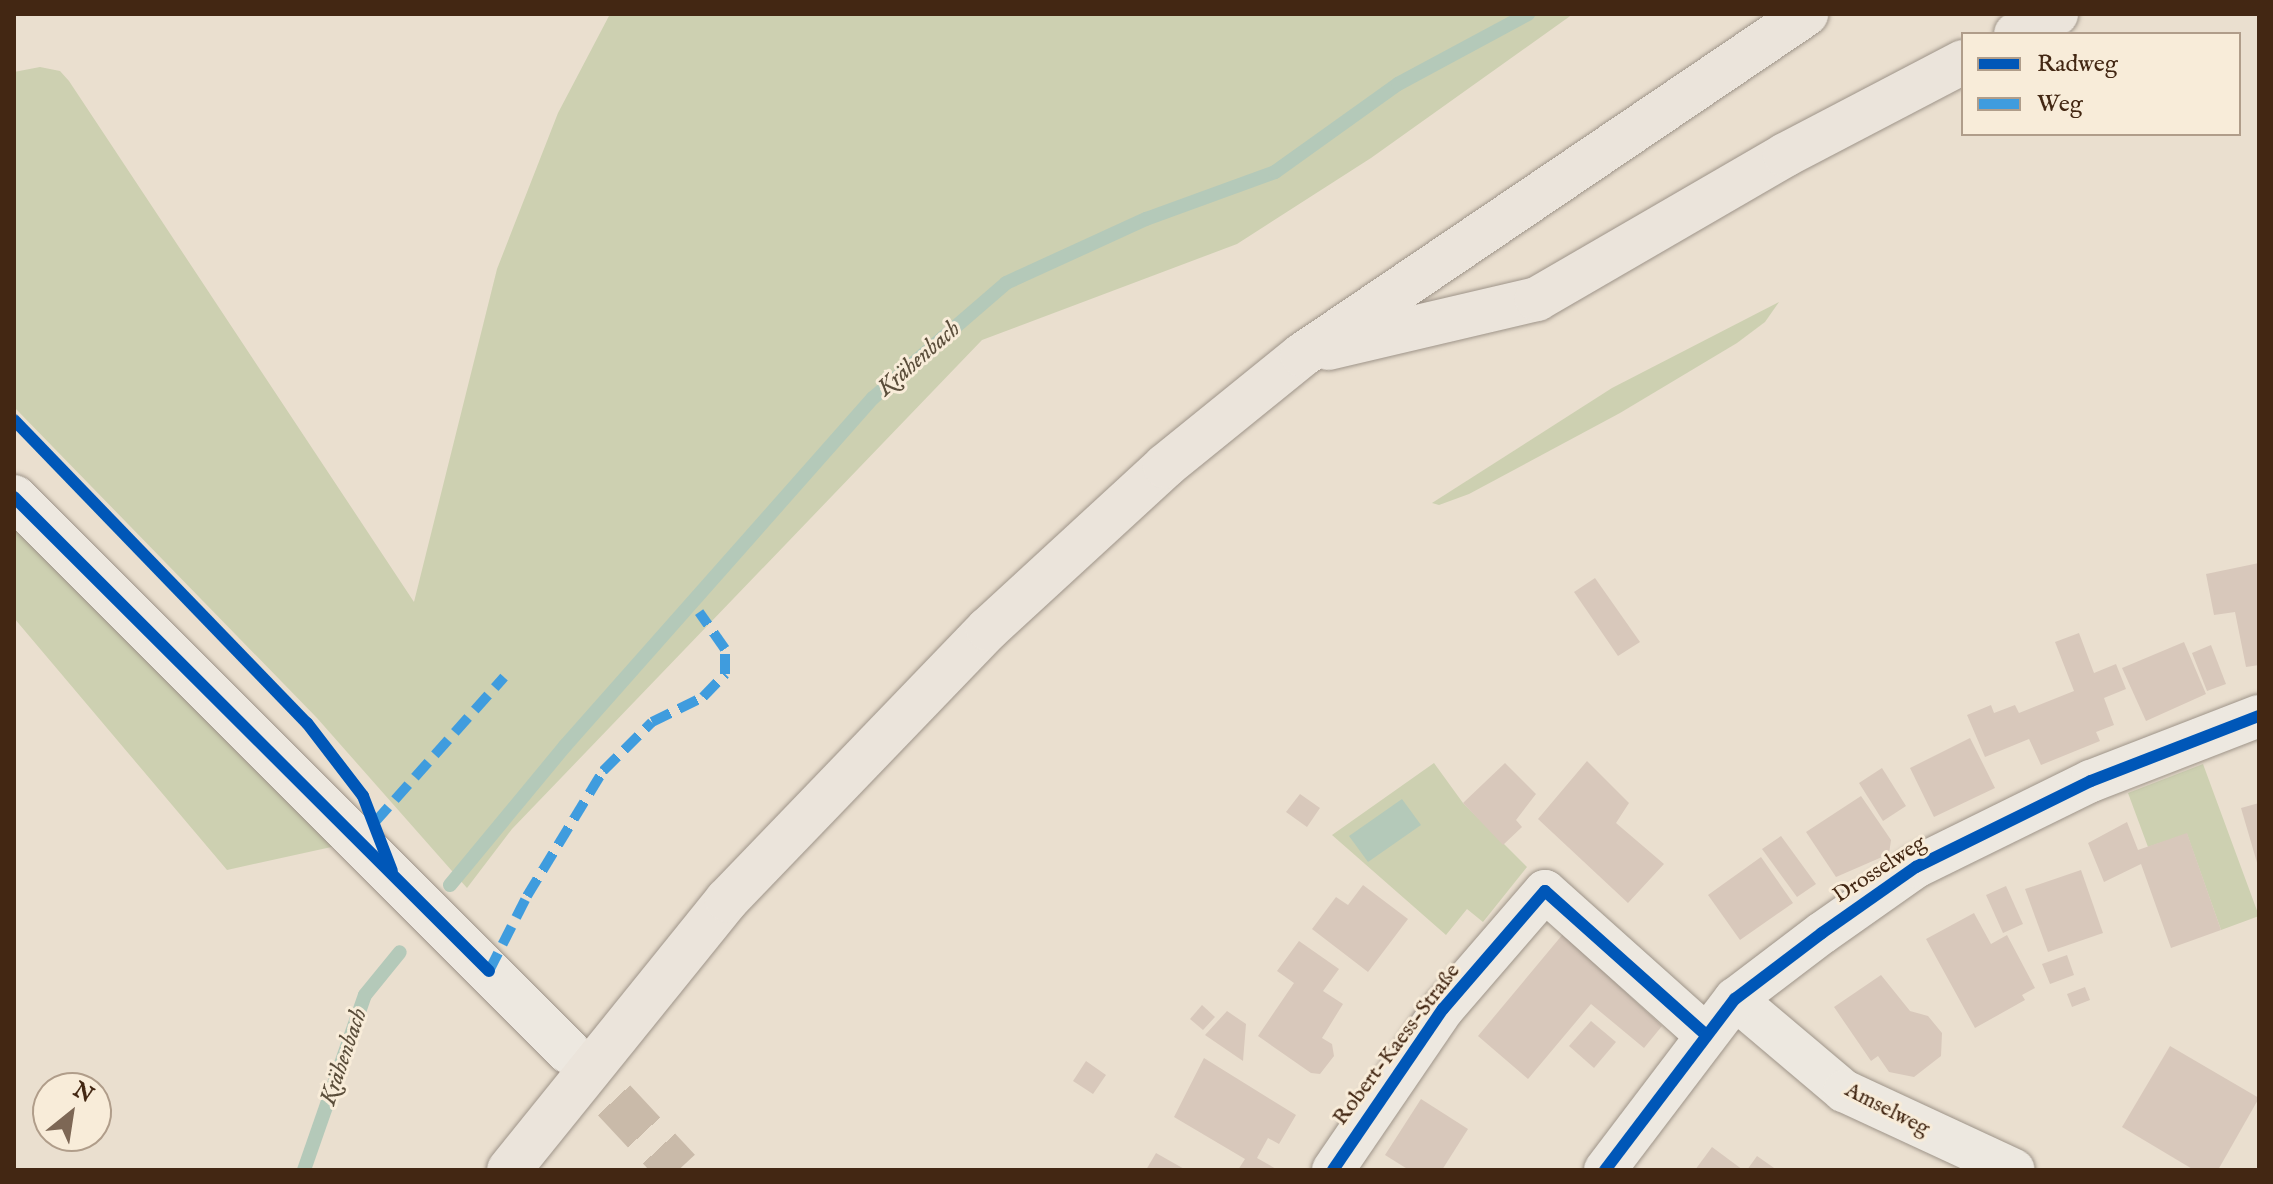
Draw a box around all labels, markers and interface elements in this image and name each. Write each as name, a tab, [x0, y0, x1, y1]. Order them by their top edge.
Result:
legend	[1961, 32, 2241, 136]
text: Radweg	[2037, 49, 2118, 80]
text: Weg	[2037, 89, 2083, 120]
water label: Krähenbach	[872, 315, 966, 403]
street label: Drosselweg	[1829, 830, 1931, 910]
street label: Robert-Kaess-Straße	[1328, 959, 1466, 1131]
water label: Krähenbach	[314, 1005, 374, 1109]
north arrow	[32, 1072, 112, 1152]
text: N	[68, 1076, 98, 1110]
street label: Amselweg	[1840, 1077, 1934, 1143]

